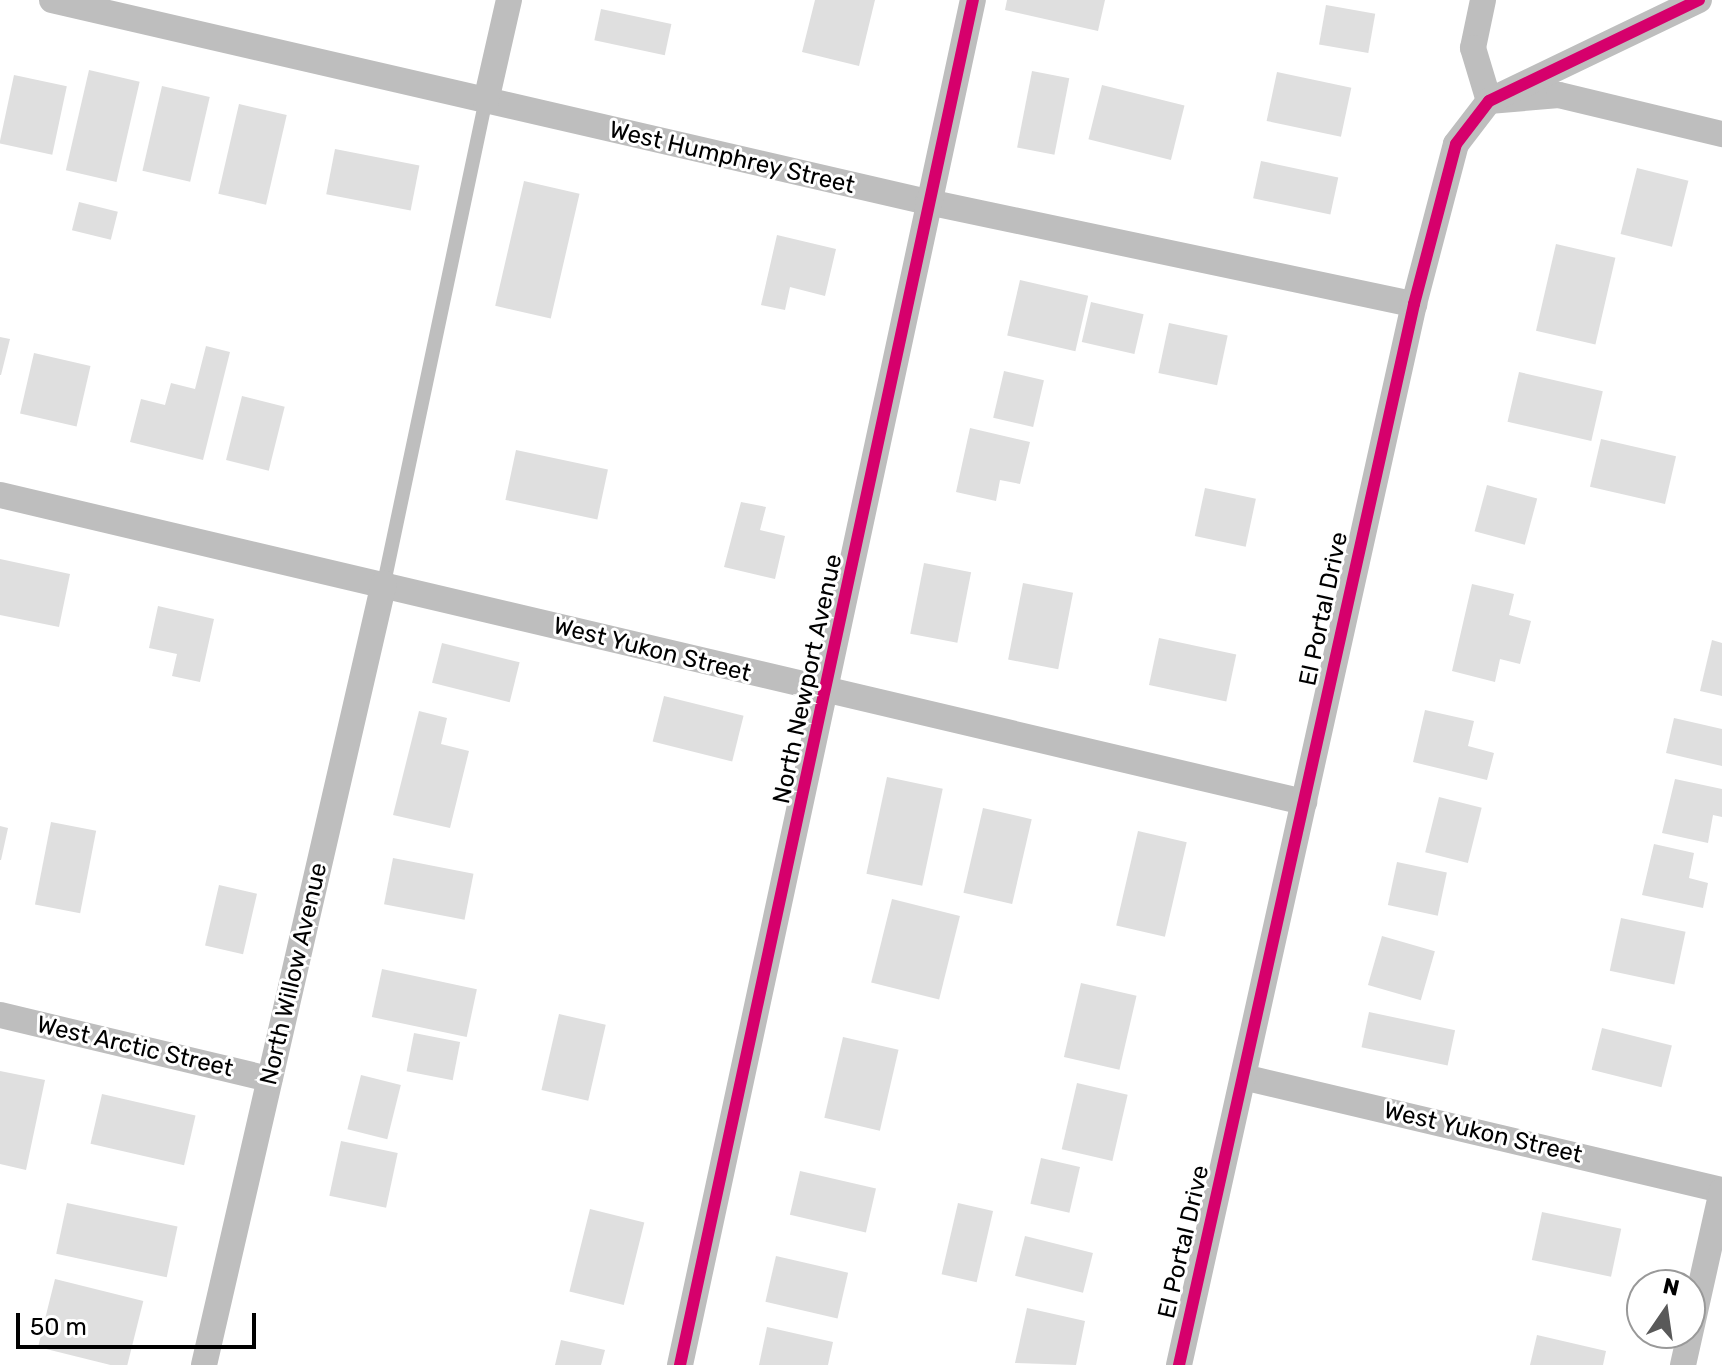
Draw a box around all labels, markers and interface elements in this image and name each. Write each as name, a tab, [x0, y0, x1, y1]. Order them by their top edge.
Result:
street label: West Humphrey Street	[606, 116, 858, 200]
street label: El Portal Drive	[1294, 529, 1354, 689]
street label: North Newport Avenue	[767, 551, 849, 807]
street label: West Yukon Street	[550, 611, 754, 689]
street label: North Willow Avenue	[254, 859, 334, 1089]
street label: West Arctic Street	[34, 1010, 236, 1084]
street label: West Yukon Street	[1381, 1096, 1585, 1170]
street label: El Portal Drive	[1152, 1163, 1216, 1321]
north arrow	[1626, 1269, 1706, 1349]
text: N	[1660, 1272, 1682, 1302]
scale bar	[20, 1297, 260, 1347]
text: 50 m	[30, 1313, 87, 1341]

